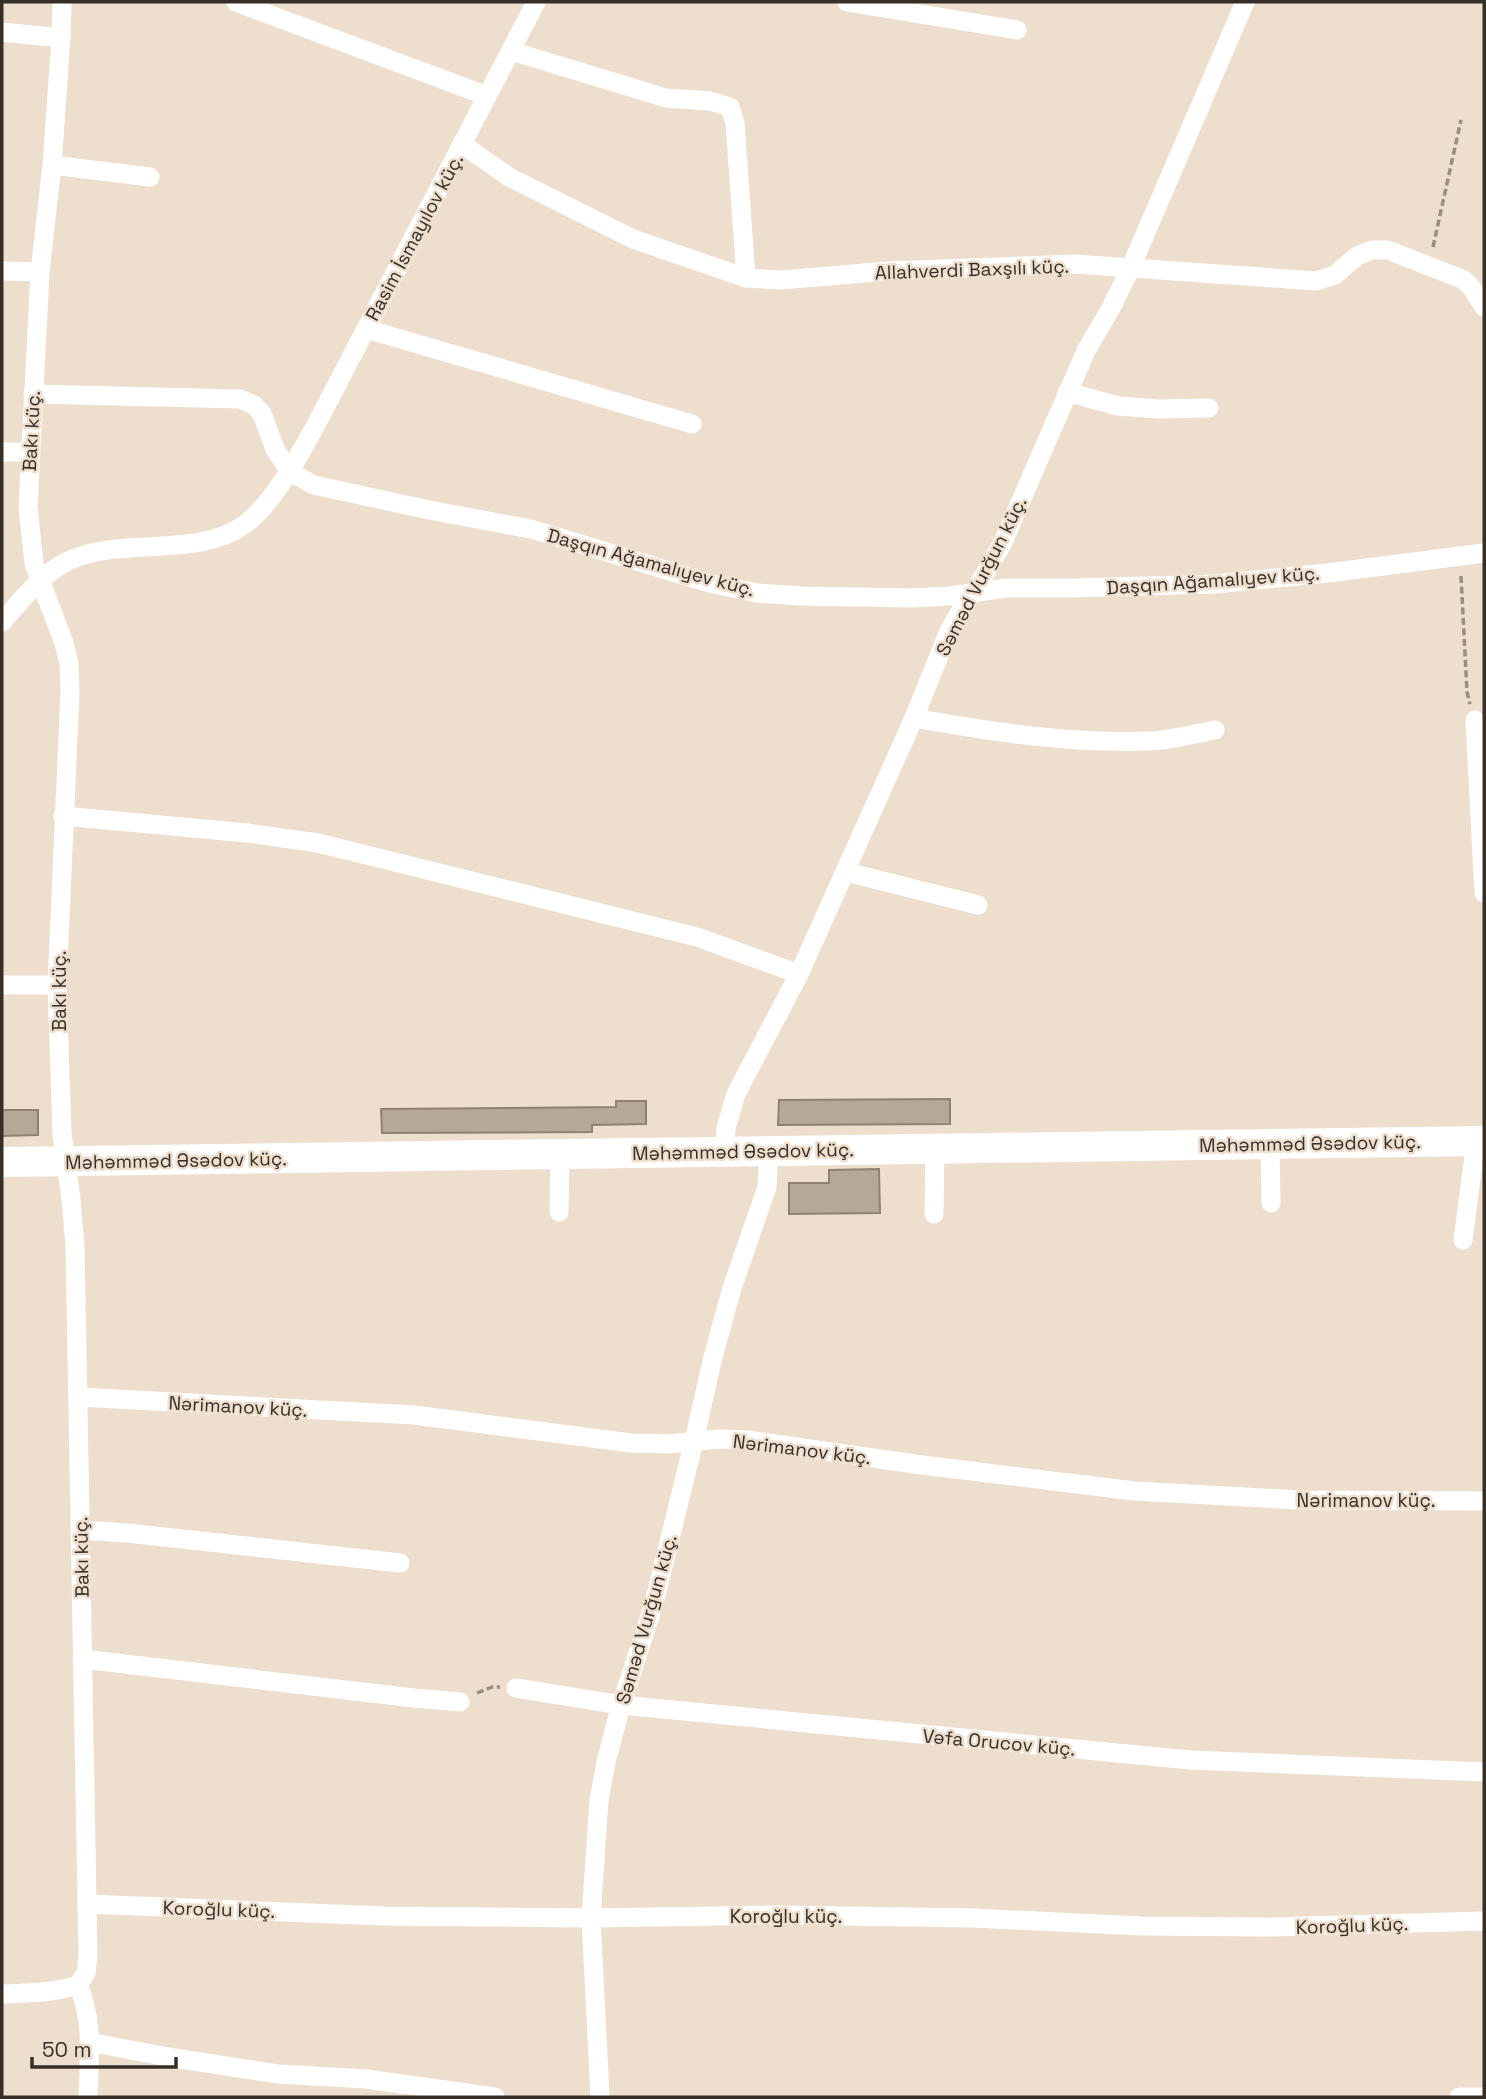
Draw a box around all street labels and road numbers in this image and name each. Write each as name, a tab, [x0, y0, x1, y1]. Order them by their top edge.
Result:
street label: Rasim İsmayılov küç.	[360, 149, 469, 325]
street label: Allahverdi Baxşılı küç.	[874, 254, 1070, 285]
street label: Bakı küç.	[17, 390, 46, 472]
street label: Səməd Vurğun küç.	[930, 492, 1032, 660]
street label: Daşqın Ağamalıyev küç.	[544, 523, 757, 602]
street label: Daşqın Ağamalıyev küç.	[1106, 561, 1321, 600]
street label: Bakı küç.	[47, 950, 72, 1032]
street label: Məhəmməd Əsədov küç.	[1199, 1129, 1421, 1158]
street label: Məhəmməd Əsədov küç.	[632, 1137, 854, 1166]
street label: Məhəmməd Əsədov küç.	[65, 1146, 287, 1175]
street label: Nərimanov küç.	[168, 1390, 308, 1423]
street label: Nərimanov küç.	[731, 1429, 872, 1470]
street label: Nərimanov küç.	[1297, 1488, 1435, 1513]
street label: Bakı küç.	[68, 1516, 95, 1598]
street label: Səməd Vurğun küç.	[610, 1531, 683, 1707]
street label: Vəfa Orucov küç.	[922, 1723, 1076, 1762]
street label: Koroğlu küç.	[162, 1895, 276, 1924]
street label: Koroğlu küç.	[730, 1904, 842, 1929]
street label: Koroğlu küç.	[1295, 1911, 1409, 1940]

